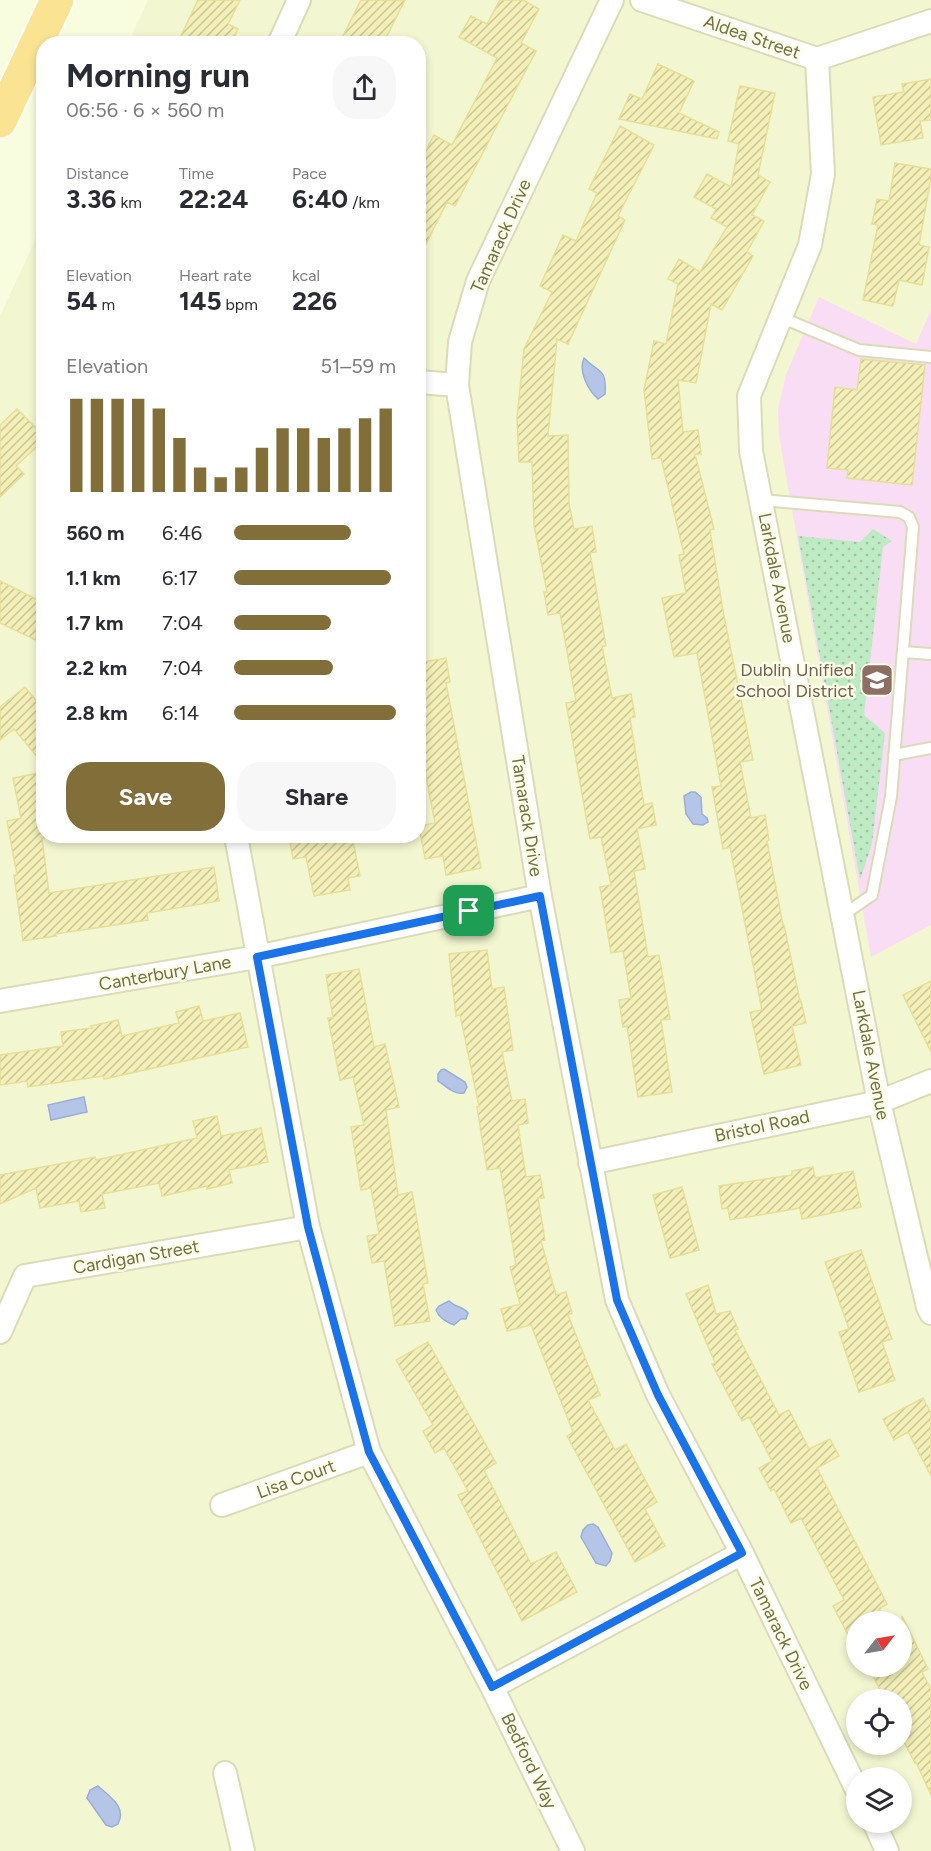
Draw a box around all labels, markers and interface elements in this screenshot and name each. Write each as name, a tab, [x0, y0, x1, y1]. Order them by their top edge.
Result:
street label: Aldea Street	[701, 10, 803, 64]
text: Morning run	[66, 56, 250, 95]
button: share	[333, 56, 396, 119]
text: 06:56 · 6 × 560 m	[66, 98, 224, 122]
text: Distance	[66, 164, 129, 183]
text: Time	[179, 164, 214, 183]
text: Pace	[292, 164, 327, 183]
street label: Tamarack Drive	[466, 176, 536, 296]
text: 3.36	[66, 183, 116, 215]
text: 22:24	[179, 183, 248, 215]
text: 6:40	[292, 183, 348, 215]
text: km	[116, 193, 142, 212]
text: /km	[348, 193, 380, 212]
text: Elevation	[66, 266, 132, 285]
text: Heart rate	[179, 266, 252, 285]
text: kcal	[292, 266, 320, 285]
text: 54	[66, 285, 98, 317]
text: 145	[179, 285, 222, 317]
text: 226	[292, 285, 337, 317]
text: m	[98, 295, 115, 314]
text: bpm	[222, 295, 258, 314]
text: Elevation	[66, 354, 148, 378]
text: 51–59 m	[320, 354, 396, 378]
street label: Larkdale Avenue	[754, 511, 800, 645]
text: 560 m	[66, 521, 124, 545]
text: 6:46	[162, 521, 202, 545]
text: 1.1 km	[66, 566, 121, 590]
text: 6:17	[162, 566, 197, 590]
text: 1.7 km	[66, 611, 123, 635]
text: 7:04	[162, 611, 203, 635]
text: 2.2 km	[66, 656, 127, 680]
text: 7:04	[162, 656, 203, 680]
place label: Dublin Unified School District	[735, 659, 854, 702]
school or university icon: Dublin Unified School District	[859, 662, 895, 698]
text: 2.8 km	[66, 701, 128, 725]
text: 6:14	[162, 701, 199, 725]
street label: Tamarack Drive	[507, 754, 547, 878]
button: Save	[66, 762, 225, 831]
button: Share	[237, 762, 396, 831]
pin	[443, 885, 494, 936]
icon: arrive	[452, 894, 485, 927]
street label: Canterbury Lane	[97, 951, 233, 995]
street label: Larkdale Avenue	[848, 988, 894, 1122]
street label: Bristol Road	[712, 1105, 812, 1147]
street label: Cardigan Street	[71, 1235, 201, 1279]
street label: Lisa Court	[254, 1455, 338, 1503]
street label: Tamarack Drive	[744, 1574, 818, 1694]
north arrow	[846, 1611, 912, 1677]
map controls	[846, 1611, 912, 1833]
button: locate	[846, 1689, 912, 1755]
street label: Bedford Way	[496, 1709, 562, 1813]
button: layers	[846, 1767, 912, 1833]

